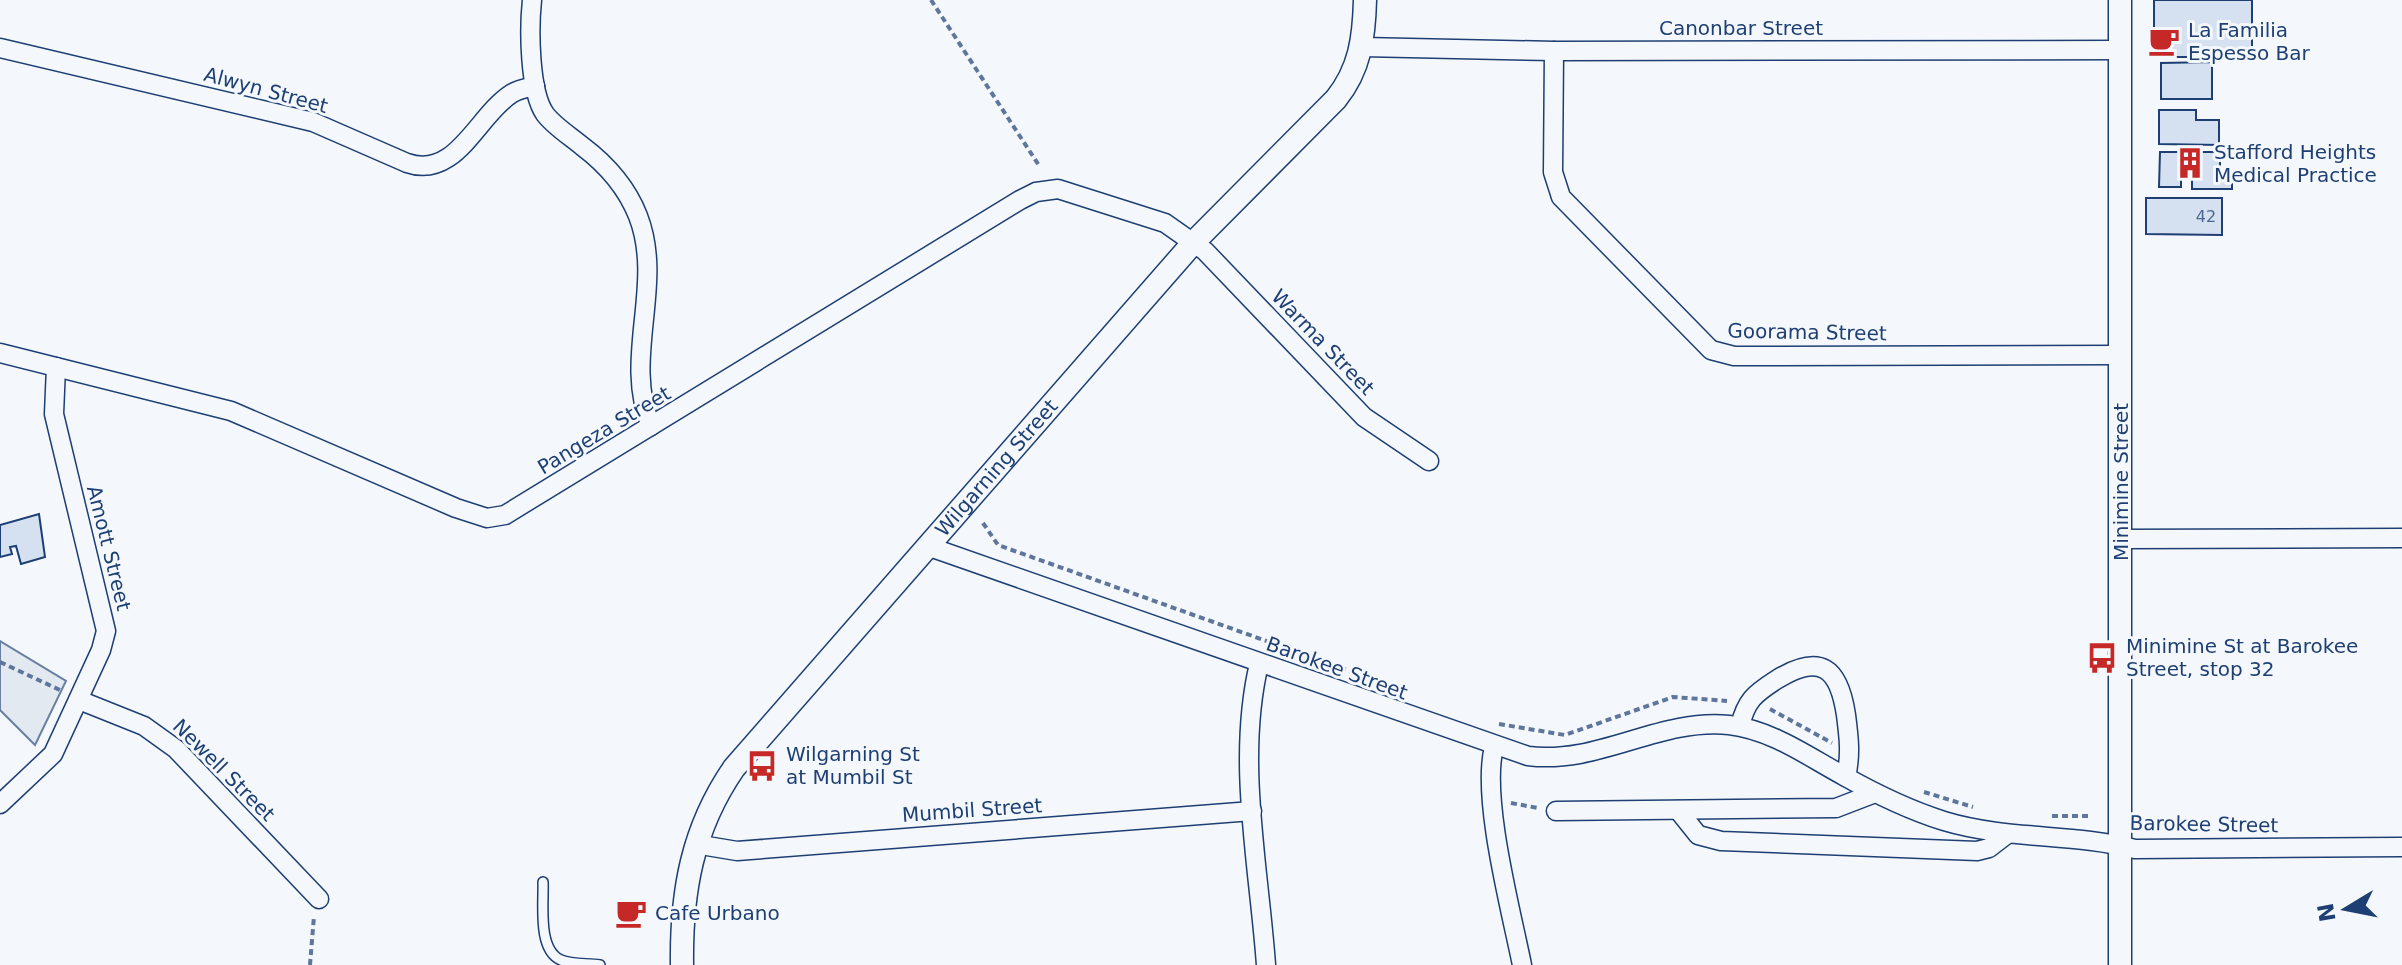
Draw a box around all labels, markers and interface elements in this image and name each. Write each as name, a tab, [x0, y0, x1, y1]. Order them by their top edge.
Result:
street label: Canonbar Street	[1659, 16, 1823, 40]
place label: La Familia Espesso Bar	[2188, 18, 2310, 65]
cafe icon: La Familia Espesso Bar	[2147, 24, 2181, 58]
street label: Alwyn Street	[201, 62, 331, 118]
place label: Stafford Heights Medical Practice	[2214, 140, 2377, 187]
building icon: Stafford Heights Medical Practice	[2173, 146, 2207, 180]
house number: 42	[2196, 207, 2216, 226]
street label: Warma Street	[1267, 284, 1379, 400]
street label: Goorama Street	[1727, 319, 1887, 345]
street label: Pangeza Street	[533, 381, 675, 479]
street label: Wilgarning Street	[930, 394, 1063, 541]
street label: Minimine Street	[2109, 403, 2133, 561]
street label: Amott Street	[82, 483, 136, 613]
street label: Barokee Street	[1263, 631, 1411, 705]
place label: Minimine St at Barokee Street, stop 32	[2126, 634, 2358, 681]
bus stop icon: Minimine St at Barokee Street, stop 32	[2085, 641, 2119, 675]
street label: Newell Street	[168, 714, 280, 826]
place label: Wilgarning St at Mumbil St	[786, 742, 920, 789]
bus stop icon: Wilgarning St at Mumbil St	[745, 749, 779, 783]
street label: Mumbil Street	[901, 793, 1043, 827]
street label: Barokee Street	[2129, 811, 2279, 837]
north arrow	[2306, 869, 2386, 949]
cafe icon: Cafe Urbano	[614, 896, 648, 930]
place label: Cafe Urbano	[655, 901, 780, 925]
text: N	[2313, 901, 2341, 924]

